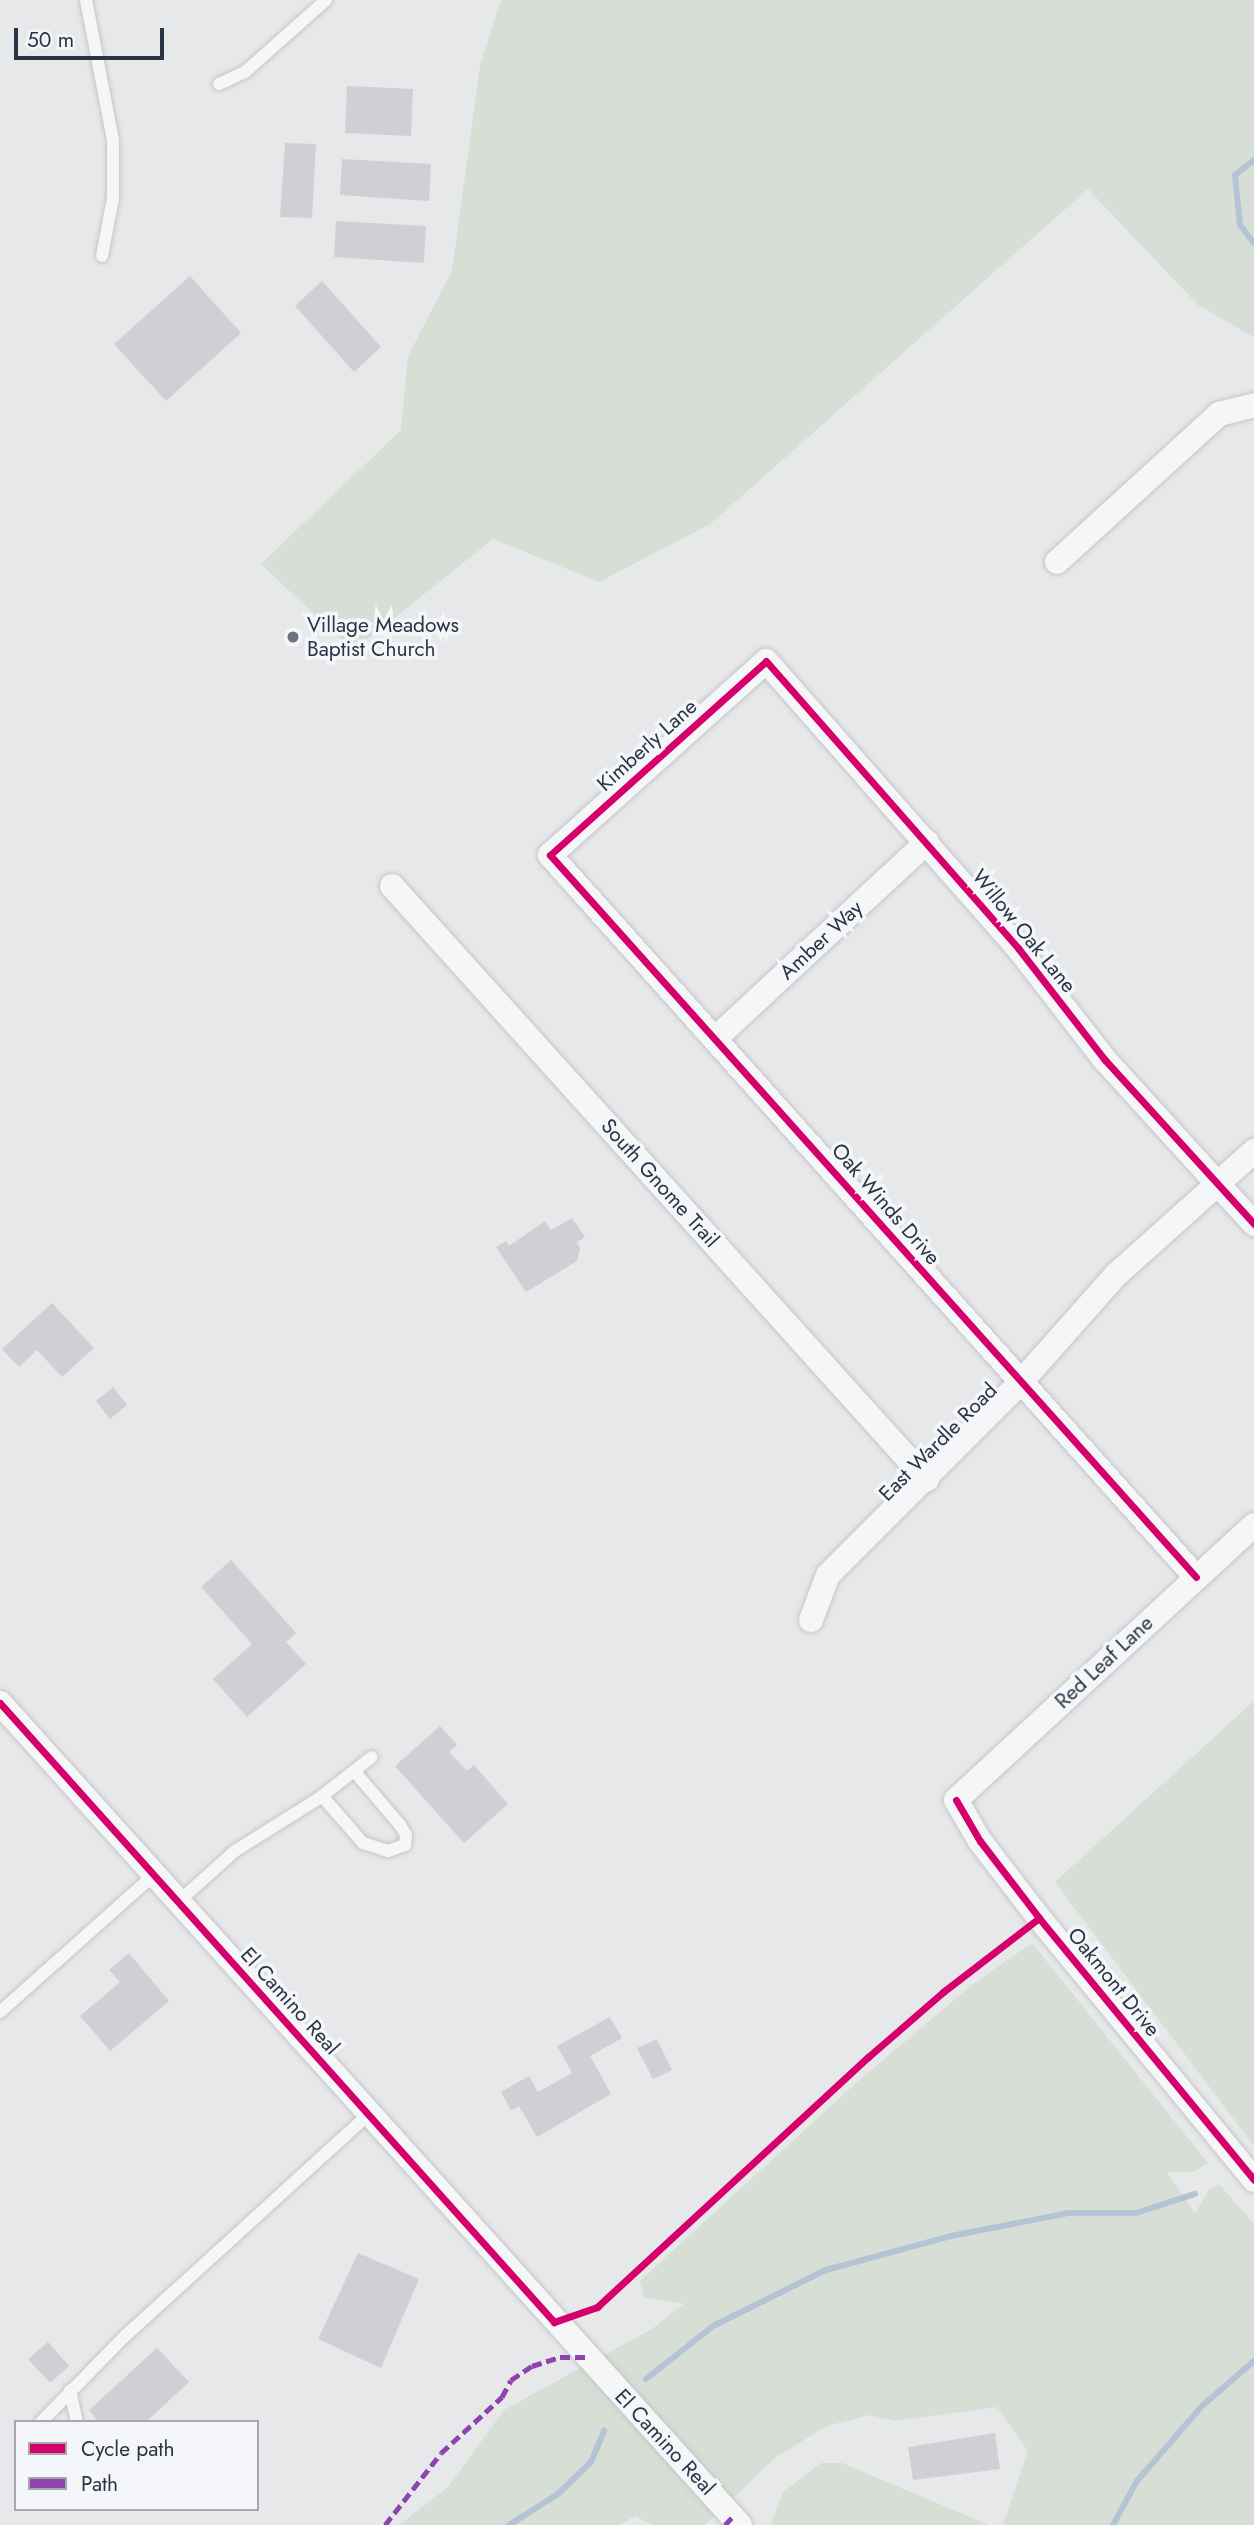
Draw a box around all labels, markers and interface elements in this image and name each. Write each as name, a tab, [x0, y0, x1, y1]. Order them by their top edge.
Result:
scale bar	[18, 14, 168, 58]
text: 50 m	[27, 25, 74, 55]
place label: Village Meadows Baptist Church	[307, 612, 459, 662]
marker: Village Meadows Baptist Church	[285, 629, 301, 645]
street label: Kimberly Lane	[592, 694, 702, 796]
street label: Willow Oak Lane	[967, 864, 1081, 998]
street label: Amber Way	[774, 895, 868, 985]
street label: South Gnome Trail	[596, 1114, 724, 1252]
street label: Oak Winds Drive	[826, 1138, 946, 1270]
street label: East Wardle Road	[874, 1378, 1002, 1506]
street label: Red Leaf Lane	[1050, 1610, 1158, 1714]
street label: Oakmont Drive	[1062, 1922, 1166, 2042]
street label: El Camino Real	[235, 1942, 345, 2060]
street label: El Camino Real	[610, 2384, 720, 2500]
legend	[14, 2420, 259, 2511]
text: Cycle path	[81, 2434, 174, 2464]
text: Path	[81, 2469, 118, 2499]

